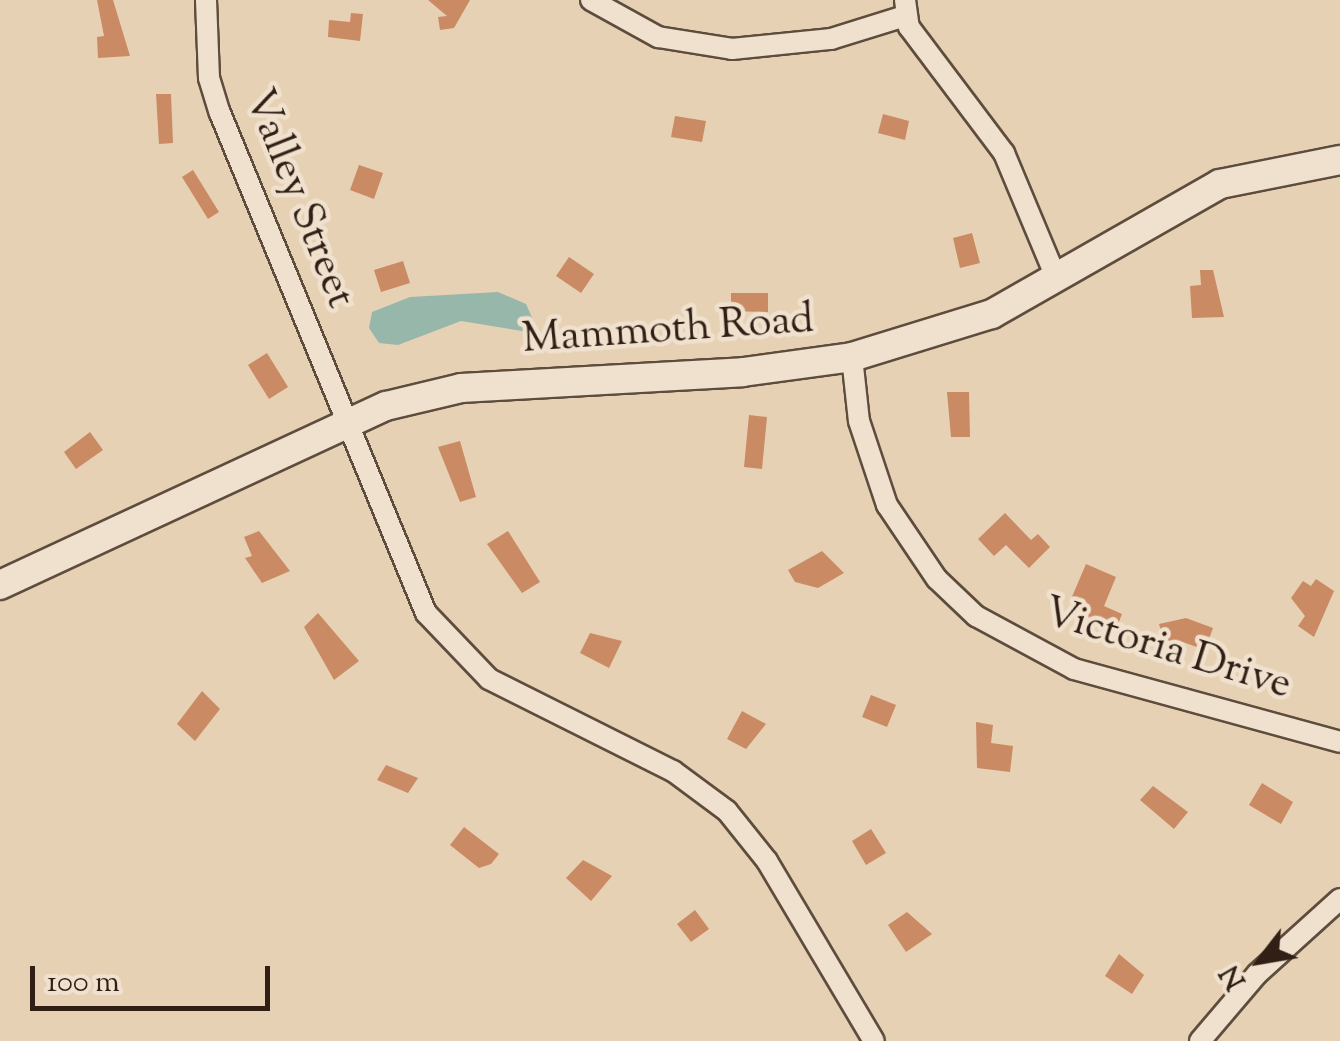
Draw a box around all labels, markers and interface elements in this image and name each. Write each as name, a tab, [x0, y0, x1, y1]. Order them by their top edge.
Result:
street label: Valley Street	[231, 82, 365, 316]
street label: Mammoth Road	[521, 296, 815, 366]
street label: Victoria Drive	[1037, 588, 1297, 712]
north arrow	[1210, 911, 1310, 1011]
scale bar	[35, 946, 275, 1008]
text: N	[1211, 957, 1257, 996]
text: 100 m	[47, 962, 120, 1005]

